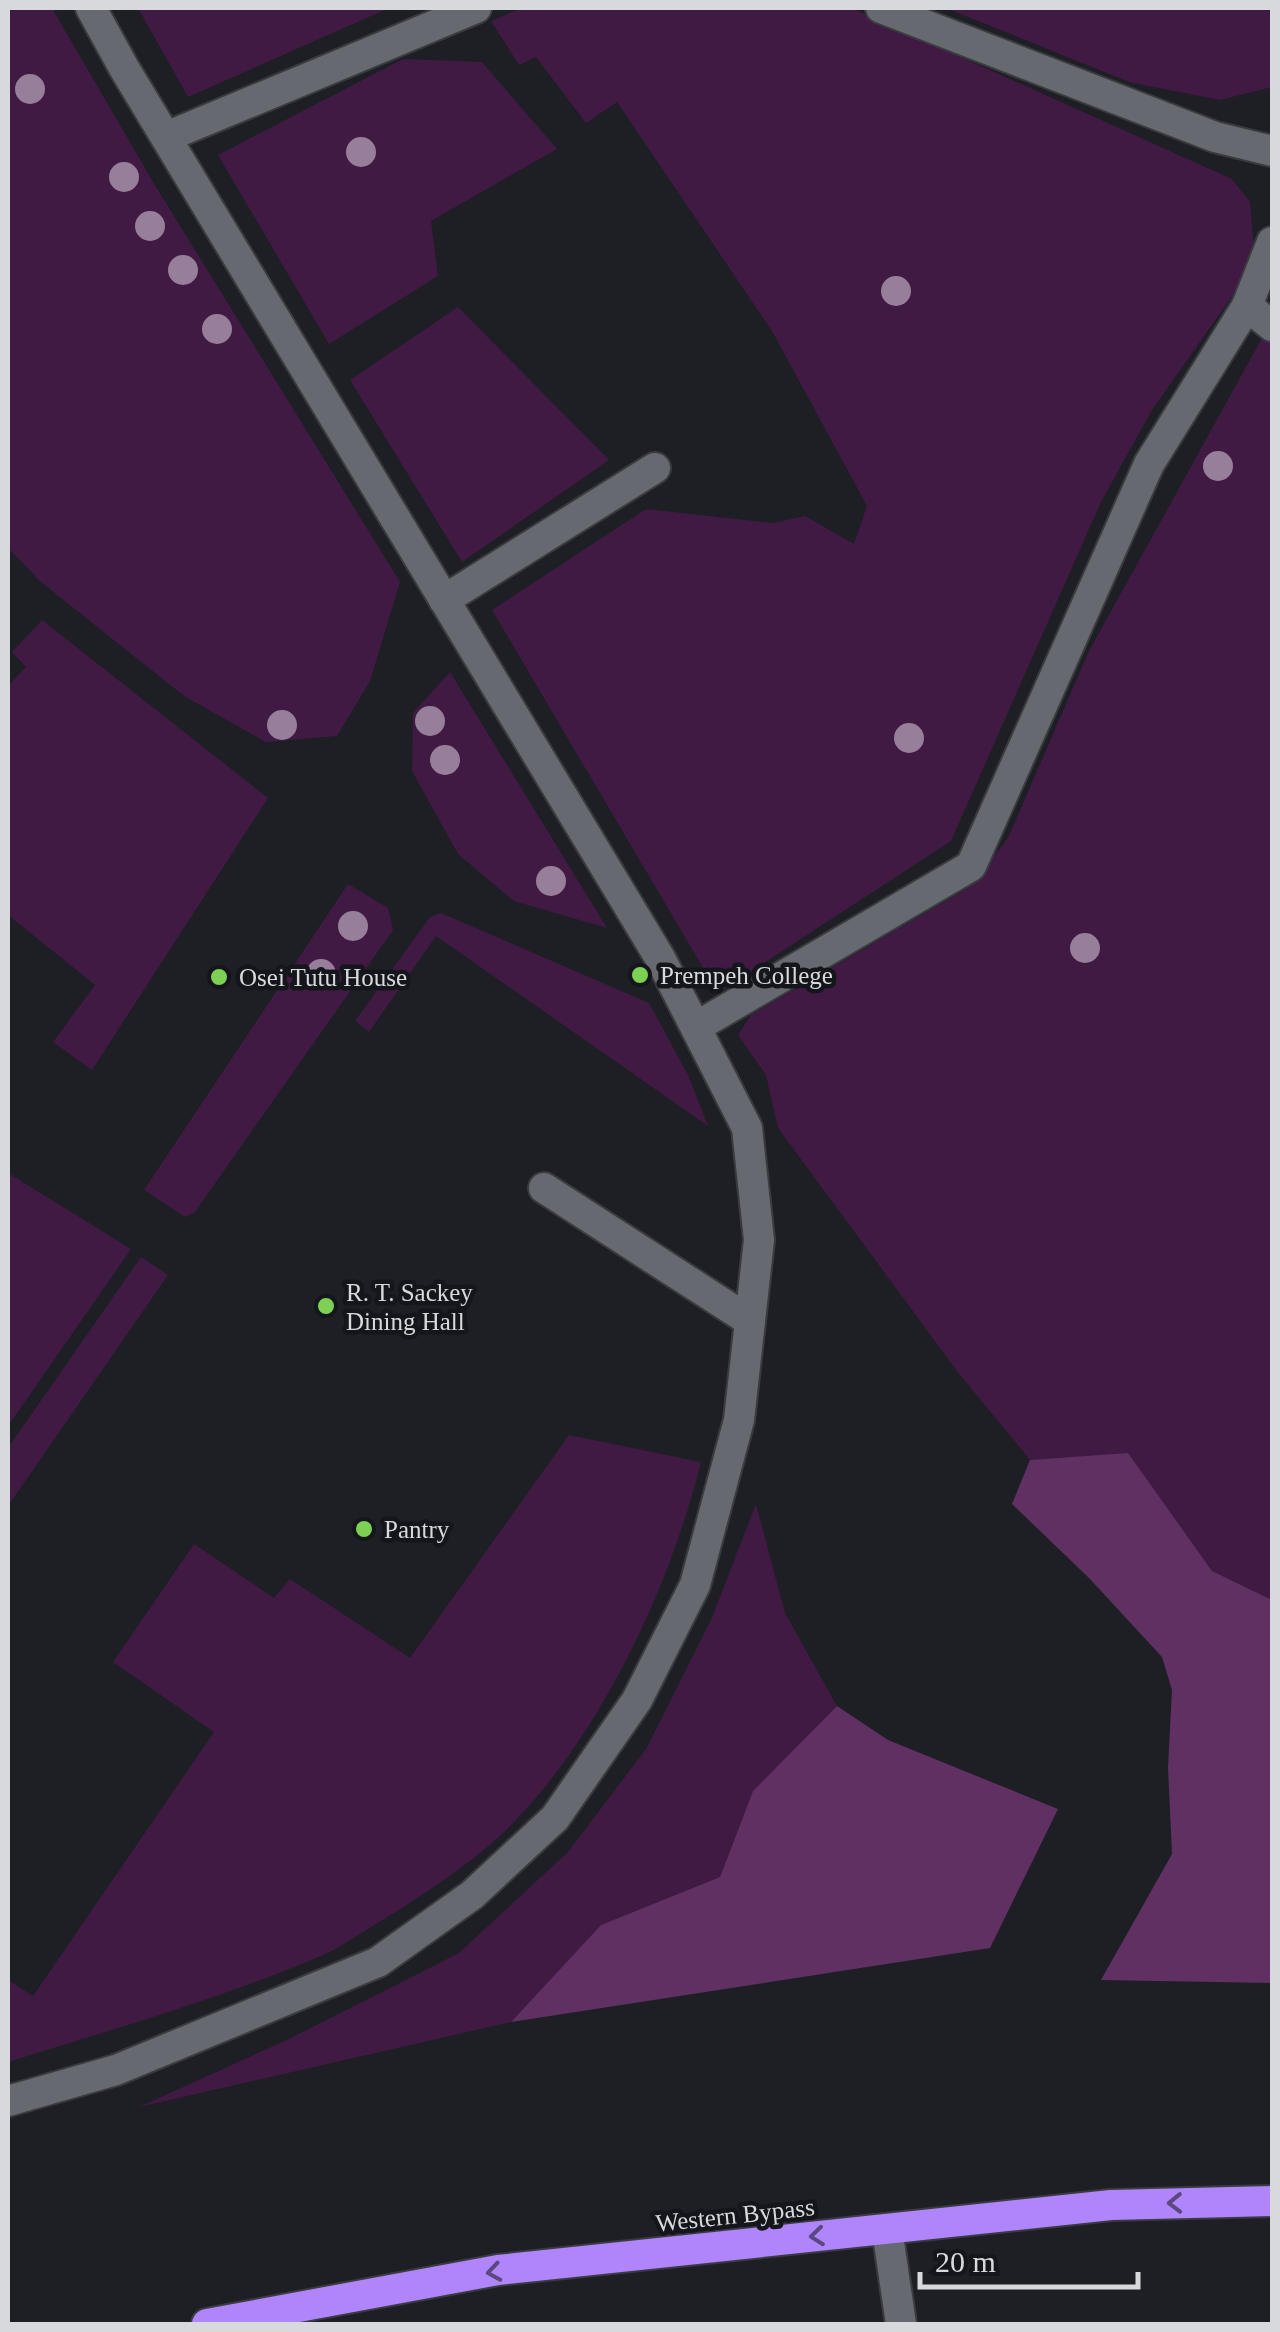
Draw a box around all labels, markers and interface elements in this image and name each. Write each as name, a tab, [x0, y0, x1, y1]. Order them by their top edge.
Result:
place label: Prempeh College	[660, 962, 833, 989]
place label: Osei Tutu House	[239, 964, 407, 991]
marker: Prempeh College	[629, 964, 651, 986]
marker: Osei Tutu House	[208, 966, 230, 988]
place label: R. T. Sackey Dining Hall	[346, 1279, 473, 1335]
marker: R. T. Sackey Dining Hall	[315, 1295, 337, 1317]
place label: Pantry	[384, 1516, 450, 1543]
marker: Pantry	[353, 1518, 375, 1540]
street label: Western Bypass	[654, 2193, 816, 2237]
one-way arrow	[1167, 2193, 1183, 2214]
one-way arrow	[808, 2225, 824, 2246]
scale bar	[920, 2227, 1138, 2289]
text: 20 m	[935, 2245, 996, 2278]
one-way arrow	[485, 2260, 502, 2281]

